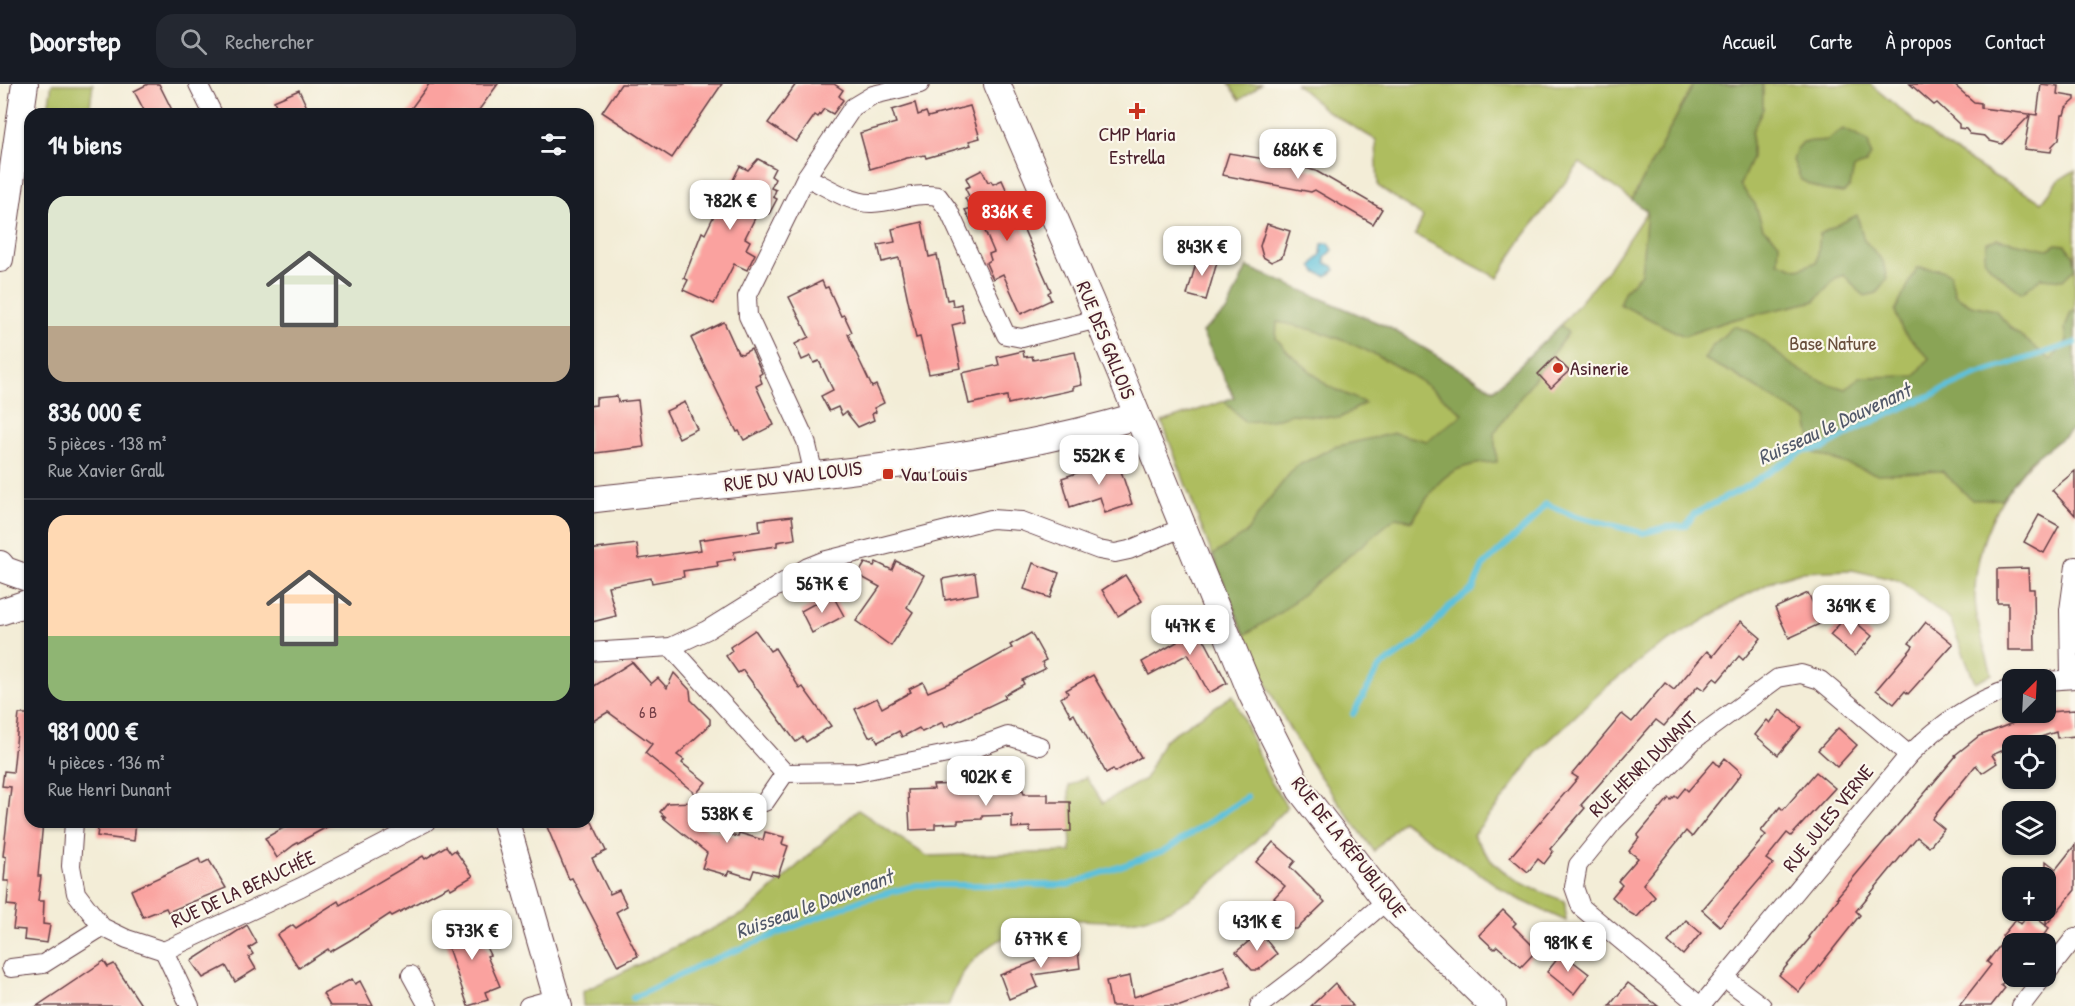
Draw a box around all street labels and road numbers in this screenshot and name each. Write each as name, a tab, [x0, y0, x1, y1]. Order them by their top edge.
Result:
street label: RUE DES GALLOIS	[1071, 277, 1142, 403]
street label: RUE DU VAU LOUIS	[722, 454, 863, 497]
street label: RUE HENRI DUNANT	[1582, 704, 1703, 823]
street label: RUE JULES VERNE	[1776, 758, 1879, 877]
street label: RUE DE LA RÉPUBLIQUE	[1286, 771, 1413, 923]
street label: RUE DE LA BEAUCHÉE	[166, 843, 319, 934]

